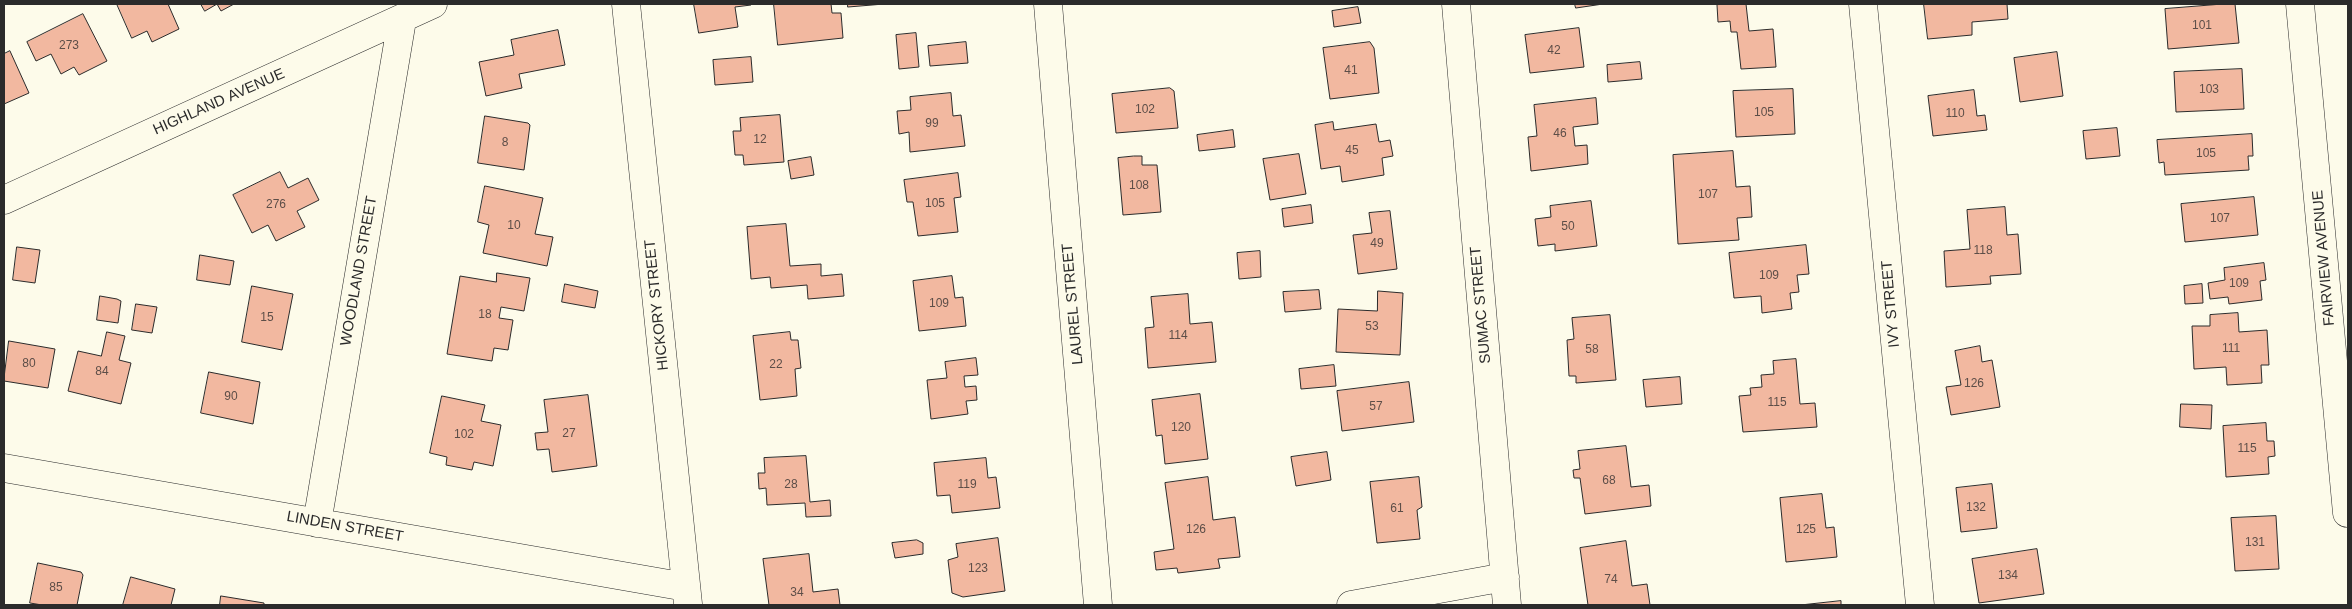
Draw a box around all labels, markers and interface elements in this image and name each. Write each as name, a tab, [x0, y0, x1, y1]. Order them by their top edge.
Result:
house number: 101	[2192, 19, 2212, 33]
house number: 273	[59, 39, 79, 53]
house number: 42	[1547, 44, 1561, 58]
house number: 41	[1344, 64, 1358, 78]
street label: HIGHLAND AVENUE	[150, 65, 288, 139]
house number: 103	[2199, 83, 2219, 97]
house number: 102	[1135, 103, 1155, 117]
house number: 105	[1754, 106, 1774, 120]
house number: 110	[1945, 107, 1965, 121]
house number: 99	[925, 117, 939, 131]
house number: 46	[1553, 127, 1567, 141]
house number: 12	[753, 133, 767, 147]
house number: 8	[502, 136, 508, 150]
house number: 45	[1345, 144, 1359, 158]
house number: 105	[2196, 147, 2216, 161]
house number: 108	[1129, 179, 1149, 193]
house number: 107	[1698, 188, 1718, 202]
street label: FAIRVIEW AVENUE	[2309, 189, 2339, 327]
street label: WOODLAND STREET	[337, 195, 381, 347]
house number: 105	[925, 197, 945, 211]
house number: 276	[266, 198, 286, 212]
house number: 107	[2210, 212, 2230, 226]
house number: 10	[507, 219, 521, 233]
house number: 50	[1561, 220, 1575, 234]
house number: 49	[1370, 237, 1384, 251]
street label: HICKORY STREET	[641, 239, 673, 371]
street label: LAUREL STREET	[1059, 243, 1087, 365]
house number: 118	[1973, 244, 1993, 258]
street label: SUMAC STREET	[1467, 246, 1495, 364]
street label: IVY STREET	[1878, 260, 1904, 348]
house number: 109	[1759, 269, 1779, 283]
house number: 109	[2229, 277, 2249, 291]
house number: 109	[929, 297, 949, 311]
house number: 18	[478, 308, 492, 322]
house number: 15	[260, 311, 274, 325]
house number: 53	[1365, 320, 1379, 334]
house number: 114	[1168, 329, 1188, 343]
house number: 111	[2222, 342, 2240, 356]
house number: 58	[1585, 343, 1599, 357]
house number: 80	[22, 357, 36, 371]
house number: 22	[769, 358, 783, 372]
house number: 84	[95, 365, 109, 379]
house number: 126	[1964, 377, 1984, 391]
house number: 90	[224, 390, 238, 404]
house number: 115	[1767, 396, 1787, 410]
house number: 57	[1369, 400, 1383, 414]
house number: 120	[1171, 421, 1191, 435]
house number: 27	[562, 427, 576, 441]
house number: 102	[454, 428, 474, 442]
house number: 115	[2237, 442, 2257, 456]
house number: 68	[1602, 474, 1616, 488]
house number: 28	[784, 478, 798, 492]
house number: 119	[957, 478, 977, 492]
house number: 132	[1966, 501, 1986, 515]
house number: 61	[1390, 502, 1404, 516]
street label: LINDEN STREET	[285, 508, 405, 546]
house number: 126	[1186, 523, 1206, 537]
house number: 125	[1796, 523, 1816, 537]
house number: 131	[2245, 536, 2265, 550]
house number: 123	[968, 562, 988, 576]
house number: 134	[1998, 569, 2018, 583]
house number: 74	[1604, 573, 1618, 587]
house number: 85	[49, 581, 63, 595]
house number: 34	[790, 586, 804, 600]

